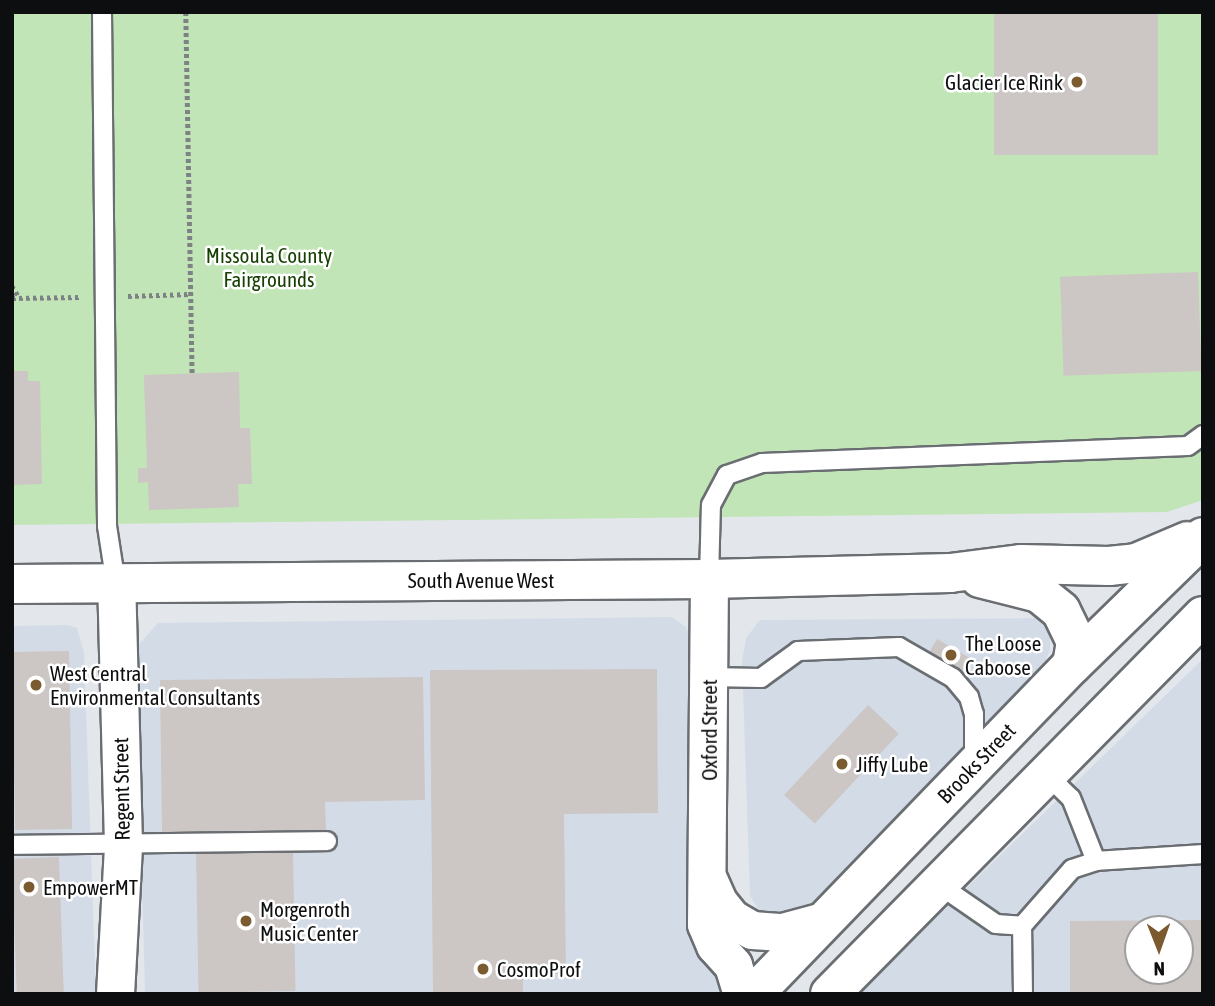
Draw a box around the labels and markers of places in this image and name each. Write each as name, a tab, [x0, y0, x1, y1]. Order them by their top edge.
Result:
place label: Glacier Ice Rink	[945, 69, 1063, 95]
marker: Glacier Ice Rink	[1069, 74, 1085, 90]
place label: The Loose Caboose	[965, 630, 1041, 680]
marker: The Loose Caboose	[943, 647, 959, 663]
place label: West Central Environmental Consultants	[50, 660, 260, 710]
marker: West Central Environmental Consultants	[28, 677, 44, 693]
place label: Jiffy Lube	[856, 751, 928, 777]
marker: Jiffy Lube	[834, 756, 850, 772]
place label: EmpowerMT	[43, 874, 138, 900]
marker: EmpowerMT	[21, 879, 37, 895]
place label: Morgenroth Music Center	[260, 896, 358, 946]
marker: Morgenroth Music Center	[238, 913, 254, 929]
place label: CosmoProf	[497, 956, 581, 982]
marker: CosmoProf	[475, 961, 491, 977]

